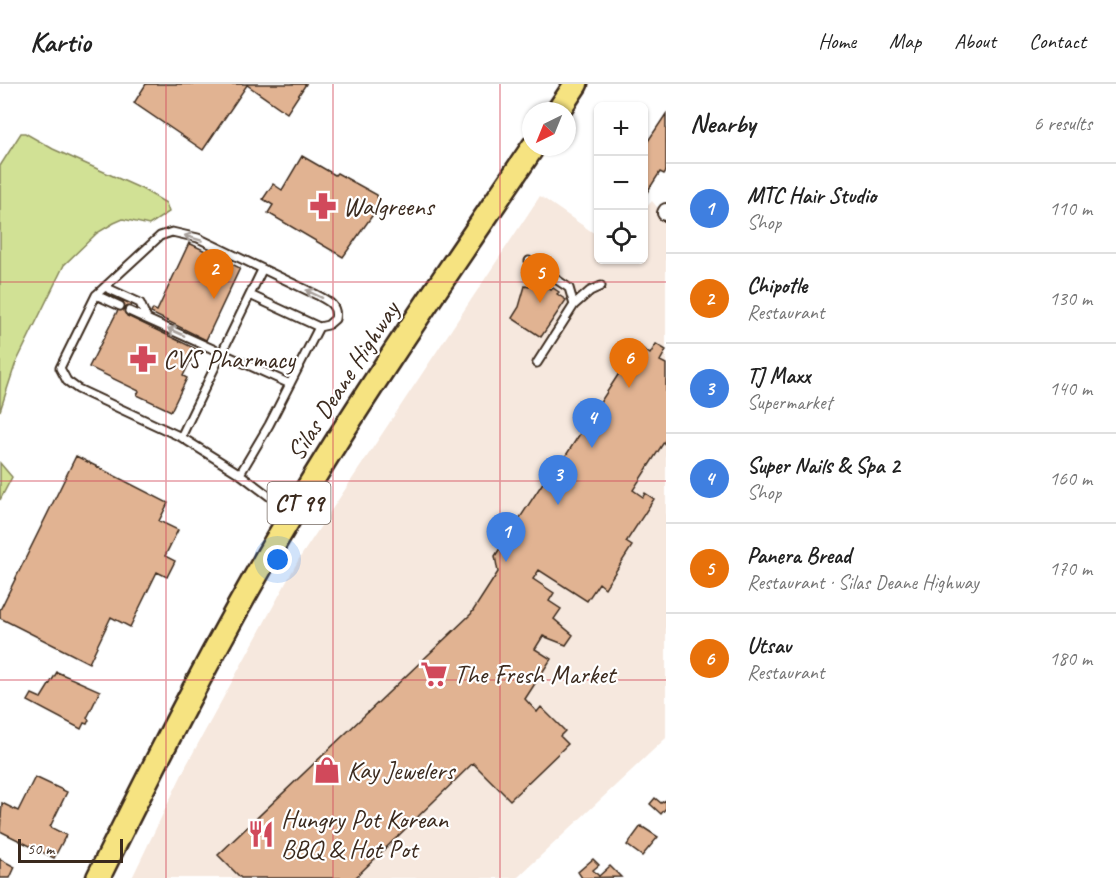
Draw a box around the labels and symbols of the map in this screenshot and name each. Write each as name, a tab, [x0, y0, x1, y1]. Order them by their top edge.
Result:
north arrow	[522, 102, 576, 156]
place label: Walgreens	[343, 190, 436, 223]
pharmacy icon: Walgreens	[308, 191, 338, 221]
one-way arrow	[184, 232, 203, 243]
pin: 2	[194, 250, 234, 299]
pin: 5	[520, 254, 560, 303]
one-way arrow	[305, 288, 323, 299]
street label: Silas Deane Highway	[279, 293, 408, 467]
one-way arrow	[167, 325, 185, 337]
pin: 6	[610, 338, 648, 388]
place label: CVS Pharmacy	[163, 343, 297, 376]
pharmacy icon: CVS Pharmacy	[128, 344, 158, 374]
pin: 4	[572, 398, 612, 448]
pin: 3	[538, 456, 578, 505]
road number: CT 99	[268, 482, 330, 524]
pin: 1	[486, 512, 526, 562]
your location	[263, 545, 292, 574]
place label: The Fresh Market	[454, 658, 618, 691]
supermarket icon: The Fresh Market	[419, 659, 449, 689]
place label: Kay Jewelers	[347, 754, 456, 787]
shop icon: Kay Jewelers	[312, 755, 342, 785]
place label: Hungry Pot Korean BBQ & Hot Pot	[281, 803, 449, 866]
restaurant icon: Hungry Pot Korean BBQ & Hot Pot	[246, 819, 276, 849]
scale bar	[18, 836, 123, 864]

